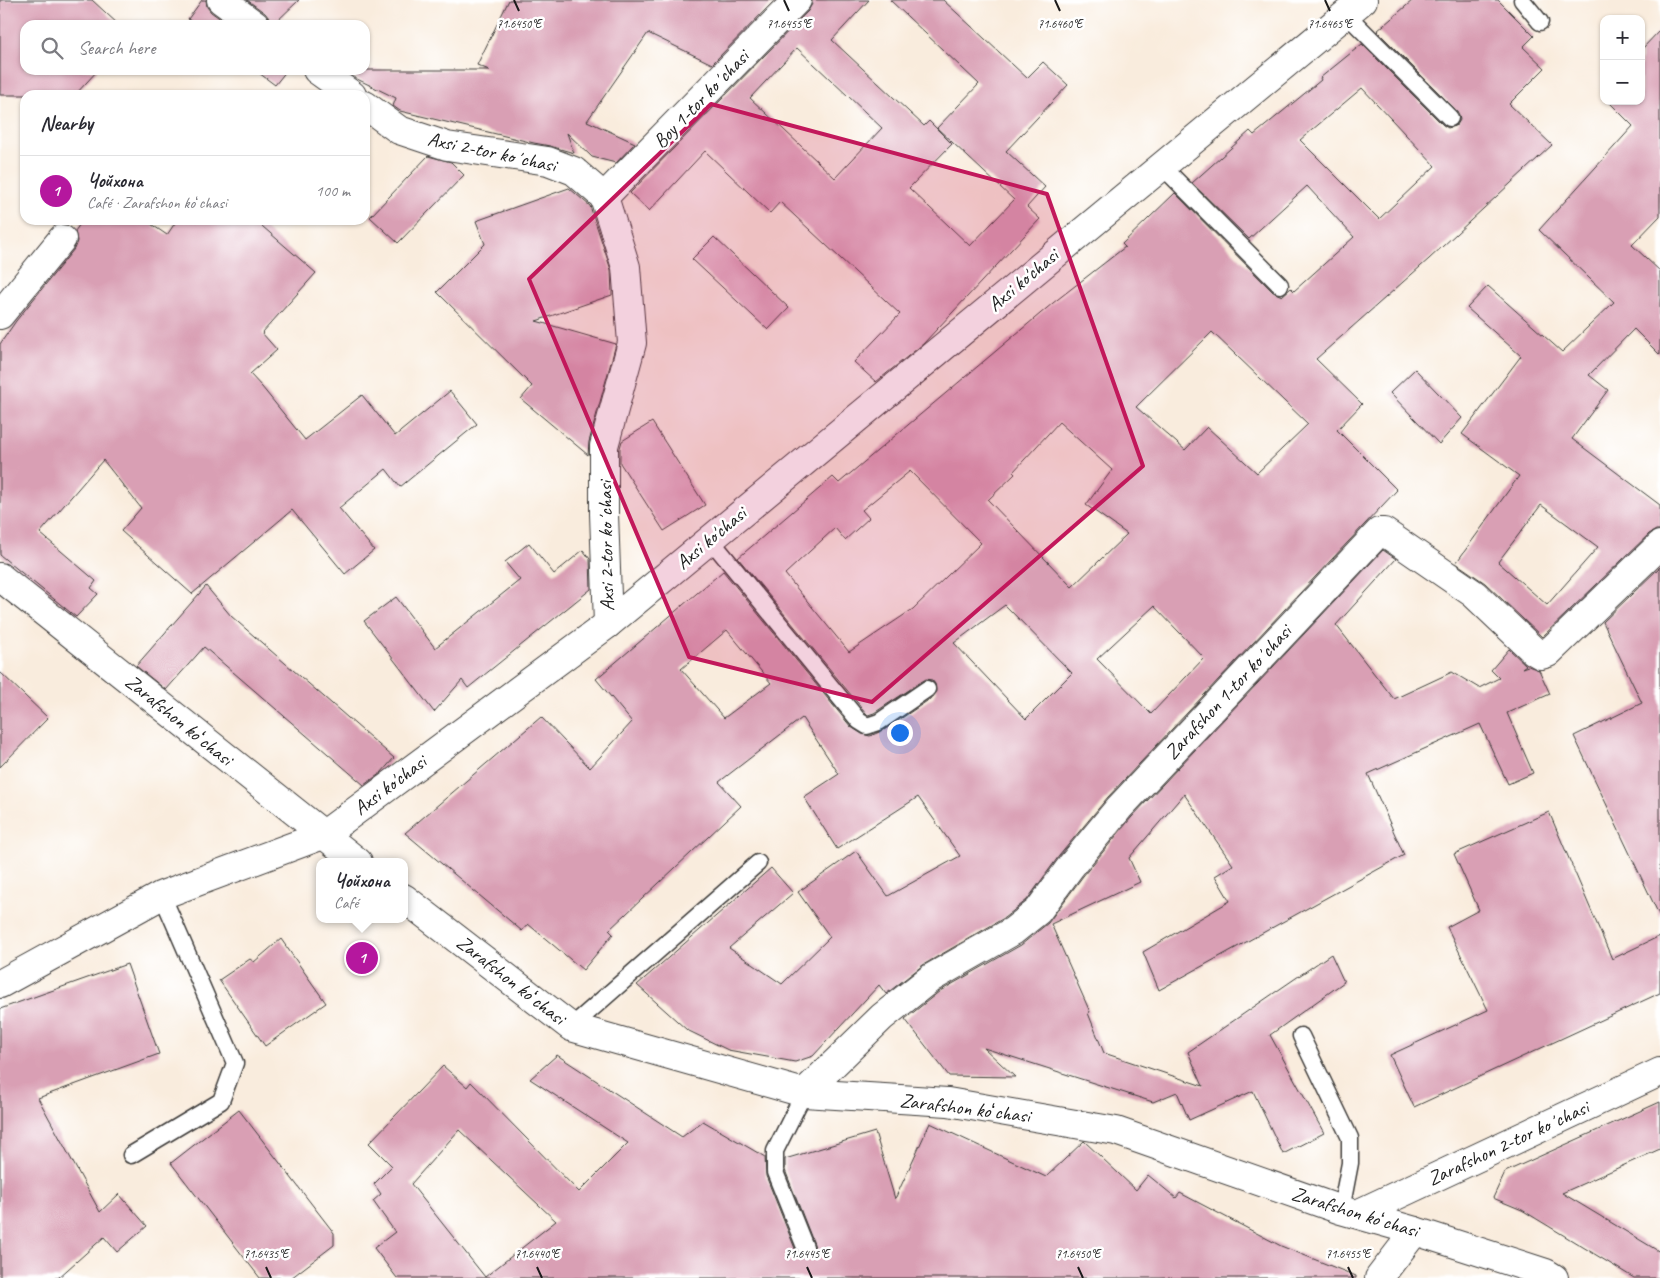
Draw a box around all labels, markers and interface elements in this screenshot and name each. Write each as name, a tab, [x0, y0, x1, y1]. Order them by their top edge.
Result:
map controls	[1600, 15, 1645, 105]
button: +	[1600, 15, 1645, 60]
text: 71.6450°E	[497, 16, 543, 32]
text: 71.6455°E	[767, 16, 813, 32]
text: 71.6460°E	[1038, 16, 1084, 32]
text: 71.6465°E	[1308, 16, 1354, 32]
search box	[20, 20, 370, 75]
icon: search	[38, 34, 66, 62]
text: Search here	[78, 36, 155, 60]
street label: Boy 1-tor koʼchasi	[648, 43, 756, 153]
button: −	[1600, 60, 1645, 105]
text: Nearby	[40, 110, 93, 136]
street label: Аxsi 2-tor koʼchasi	[426, 126, 561, 178]
text: Чойхона	[87, 169, 143, 193]
text: 1	[52, 181, 60, 201]
text: 100 m	[316, 181, 350, 201]
text: Café · Zarafshon koʻchasi	[87, 193, 227, 213]
street label: Axsi ko'chasi	[983, 242, 1065, 317]
street label: Аxsi 2-tor koʼchasi	[592, 478, 620, 611]
street label: Axsi ko'chasi	[671, 500, 753, 575]
street label: Zarafshon 1-tor koʼchasi	[1159, 618, 1298, 765]
street label: Zarafshon koʻchasi	[120, 669, 240, 772]
your location	[887, 720, 913, 746]
street label: Axsi ko'chasi	[349, 748, 433, 820]
popup	[316, 858, 408, 923]
text: Чойхона	[334, 869, 390, 893]
text: Café	[334, 893, 359, 913]
street label: Zarafshon koʻchasi	[452, 930, 572, 1032]
pin: 1	[346, 939, 378, 977]
street label: Zarafshon koʻchasi	[898, 1088, 1034, 1129]
street label: Zarafshon 2-tor koʼchasi	[1423, 1094, 1595, 1191]
street label: Zarafshon koʻchasi	[1289, 1181, 1424, 1244]
text: 71.6435°E	[244, 1246, 290, 1262]
text: 71.6440°E	[515, 1246, 561, 1262]
text: 71.6445°E	[785, 1246, 831, 1262]
text: 71.6450°E	[1056, 1246, 1102, 1262]
text: 71.6455°E	[1326, 1246, 1372, 1262]

